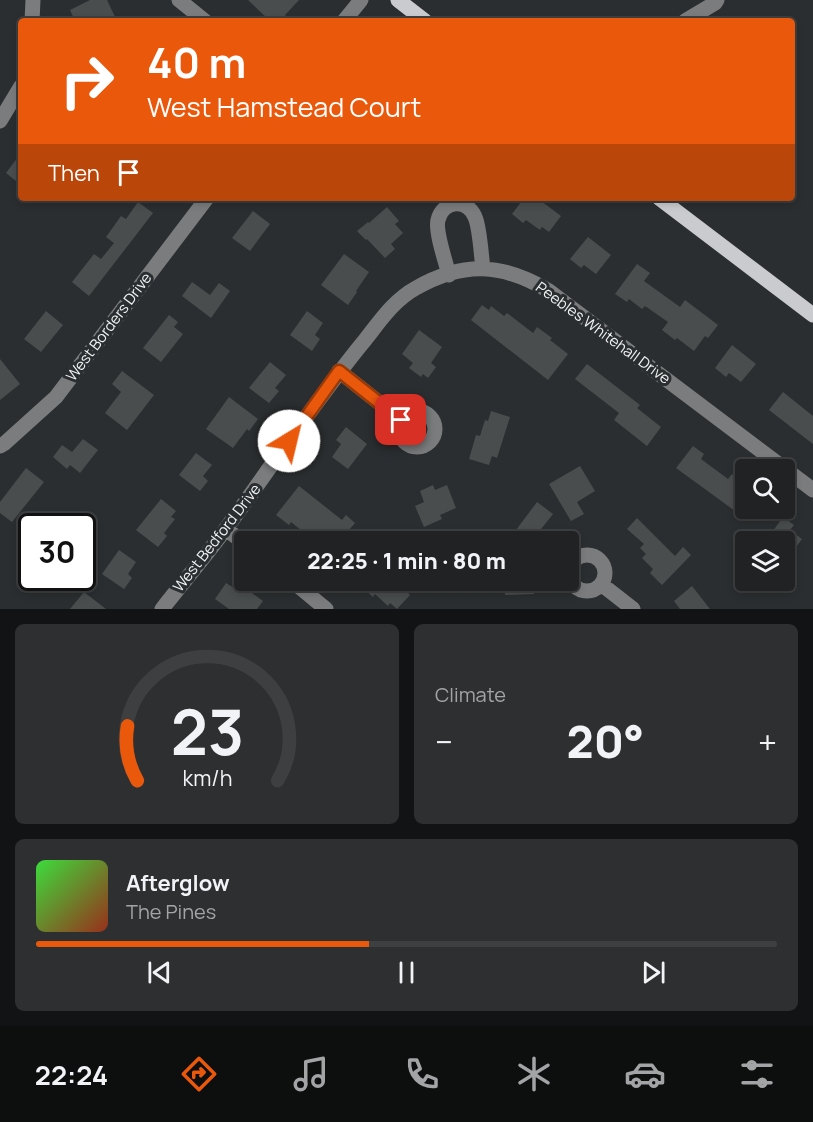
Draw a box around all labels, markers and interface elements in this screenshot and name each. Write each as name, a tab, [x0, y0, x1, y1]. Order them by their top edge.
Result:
text: 40 m	[147, 33, 246, 91]
icon: right	[48, 42, 126, 120]
text: West Hamstead Court	[147, 88, 421, 125]
icon: arrive	[112, 156, 145, 189]
text: Then	[48, 158, 100, 188]
street label: West Borders Drive	[61, 268, 156, 385]
street label: Peebles Whitehall Drive	[532, 277, 675, 389]
pin	[375, 394, 426, 445]
icon: arrive	[384, 403, 417, 436]
position arrow	[257, 409, 321, 473]
map controls	[735, 459, 795, 591]
button: search	[735, 459, 795, 519]
street label: West Bedford Drive	[168, 479, 266, 596]
speed limit sign: 30	[18, 513, 96, 591]
button: layers	[735, 531, 795, 591]
text: 22:25 · 1 min · 80 m	[307, 546, 506, 576]
text: Climate	[435, 681, 506, 708]
text: 23	[170, 688, 244, 774]
text: 20°	[567, 710, 644, 772]
text: −	[435, 719, 453, 764]
text: +	[758, 719, 777, 764]
text: km/h	[182, 763, 232, 792]
text: Afterglow	[126, 868, 230, 898]
text: The Pines	[126, 898, 216, 925]
icon: previous	[143, 956, 176, 989]
icon: pause	[390, 956, 423, 989]
icon: next	[637, 956, 670, 989]
icon: directions	[178, 1053, 220, 1095]
icon: music	[290, 1053, 332, 1095]
icon: phone	[401, 1053, 443, 1095]
icon: climate	[513, 1053, 555, 1095]
icon: car	[624, 1053, 666, 1095]
icon: filters	[736, 1053, 778, 1095]
text: 22:24	[35, 1056, 108, 1093]

